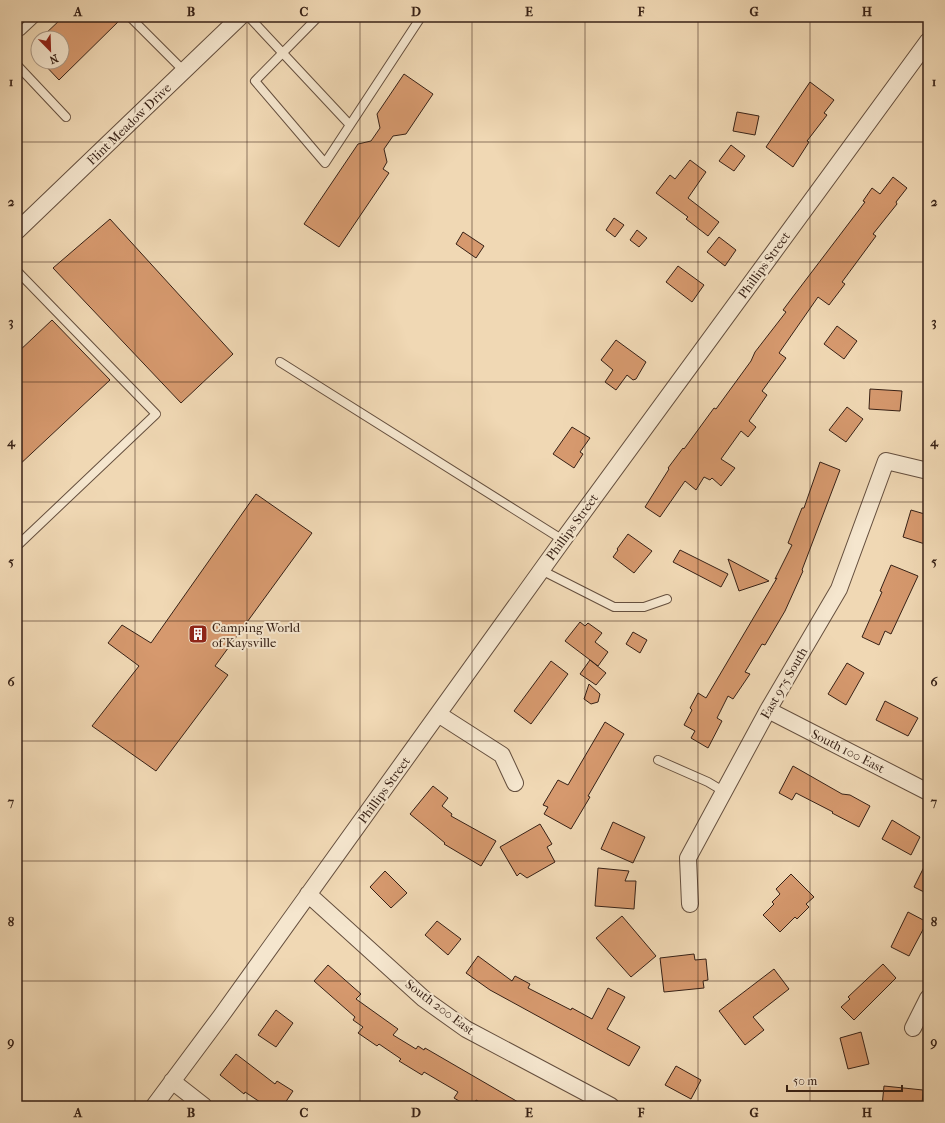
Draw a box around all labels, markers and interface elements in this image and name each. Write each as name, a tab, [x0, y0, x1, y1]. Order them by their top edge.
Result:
text: A	[73, 4, 83, 19]
text: B	[187, 4, 196, 19]
text: C	[300, 4, 309, 19]
text: D	[411, 4, 421, 19]
text: E	[525, 4, 533, 19]
text: F	[637, 4, 645, 19]
text: G	[749, 4, 759, 19]
text: H	[862, 4, 873, 19]
north arrow	[30, 30, 70, 70]
text: N	[47, 51, 60, 67]
text: 1	[9, 74, 14, 89]
text: 1	[932, 74, 937, 89]
street label: Flint Meadow Drive	[84, 80, 175, 168]
text: 2	[8, 194, 15, 209]
text: 2	[931, 194, 938, 209]
street label: Phillips Street	[735, 228, 793, 301]
text: 3	[8, 314, 14, 330]
text: 3	[931, 314, 937, 330]
text: 4	[6, 434, 16, 450]
text: 4	[929, 434, 939, 450]
street label: Phillips Street	[543, 490, 601, 563]
text: 5	[8, 554, 14, 569]
text: 5	[931, 554, 937, 569]
place label: Camping World of Kaysville	[212, 620, 301, 650]
building icon: Camping World of Kaysville	[187, 623, 209, 645]
street label: East 975 South	[757, 644, 811, 721]
text: 6	[7, 674, 15, 689]
text: 6	[930, 674, 938, 689]
street label: South 100 East	[809, 726, 888, 776]
street label: Phillips Street	[355, 753, 413, 826]
text: 7	[7, 794, 15, 809]
text: 7	[930, 794, 938, 809]
text: 8	[8, 914, 15, 929]
text: 8	[931, 914, 938, 929]
street label: South 200 East	[403, 976, 478, 1038]
text: 9	[7, 1034, 15, 1050]
text: 9	[930, 1034, 938, 1050]
scale bar	[787, 1067, 902, 1093]
text: 50 m	[793, 1074, 817, 1088]
text: A	[73, 1105, 83, 1120]
text: B	[187, 1105, 196, 1120]
text: C	[300, 1105, 309, 1120]
text: D	[411, 1105, 421, 1120]
text: E	[525, 1105, 533, 1120]
text: F	[637, 1105, 645, 1120]
text: G	[749, 1105, 759, 1120]
text: H	[862, 1105, 873, 1120]

